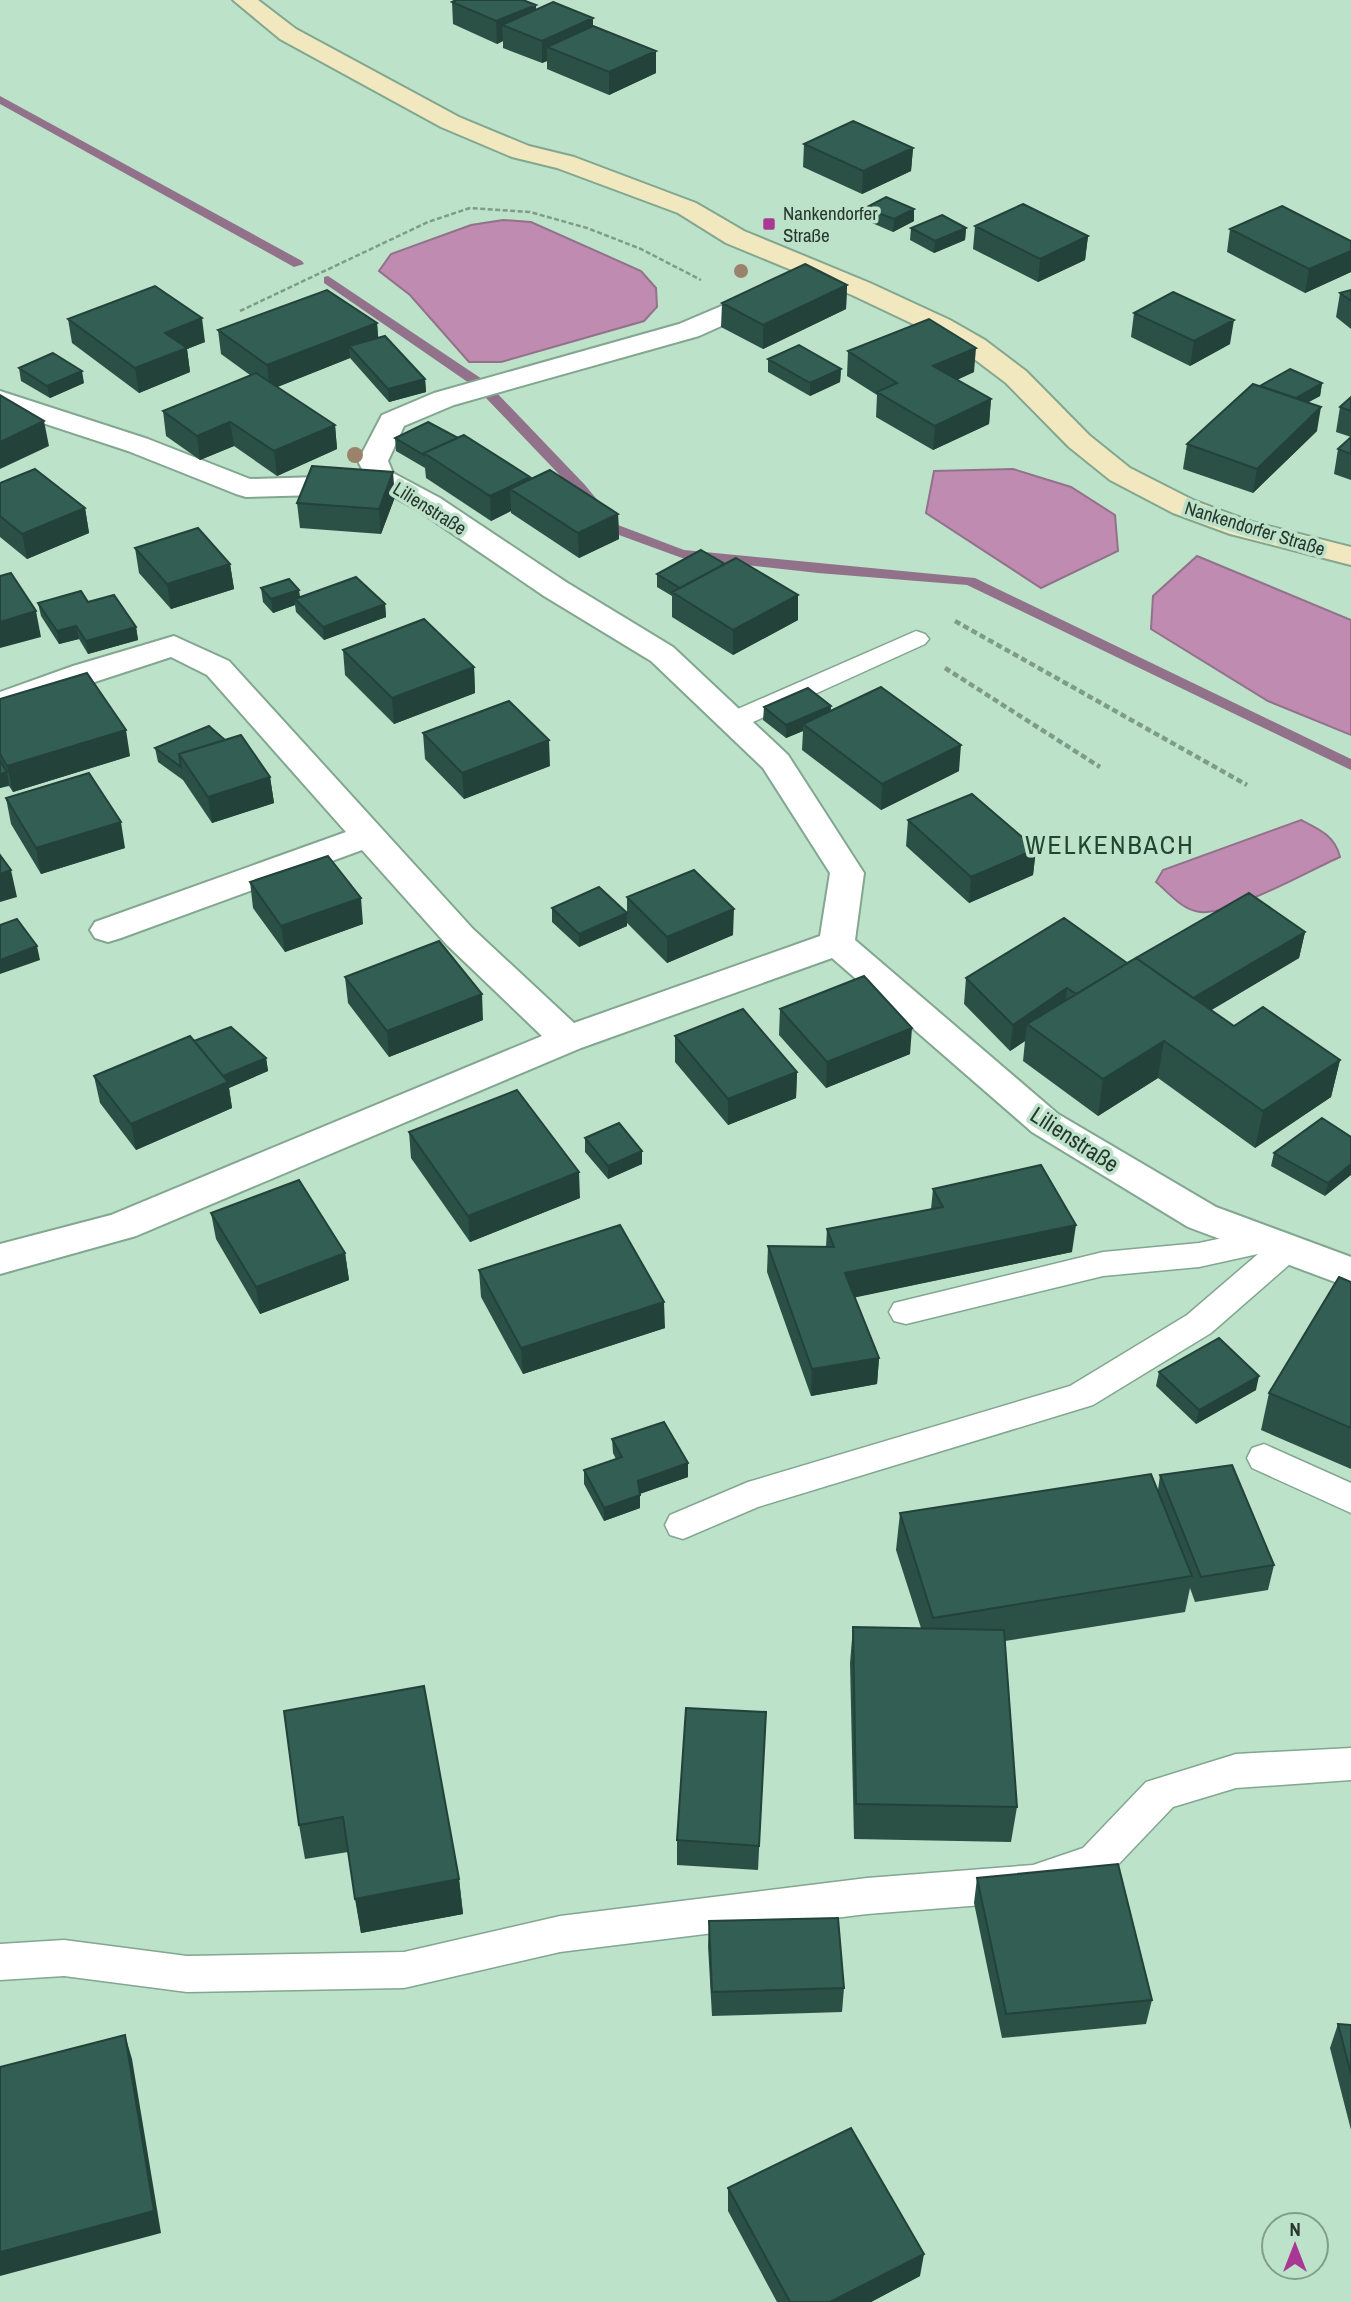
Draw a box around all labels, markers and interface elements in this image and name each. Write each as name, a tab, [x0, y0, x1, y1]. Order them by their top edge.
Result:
place label: Nankendorfer Straße	[783, 200, 878, 248]
marker: Nankendorfer Straße	[761, 216, 777, 232]
street label: Lilienstraße	[388, 475, 472, 541]
street label: Nankendorfer Straße	[1182, 494, 1328, 562]
district label: WELKENBACH	[1025, 827, 1195, 862]
street label: Lilienstraße	[1025, 1099, 1125, 1179]
north arrow	[1260, 2211, 1330, 2281]
text: N	[1289, 2216, 1301, 2242]

